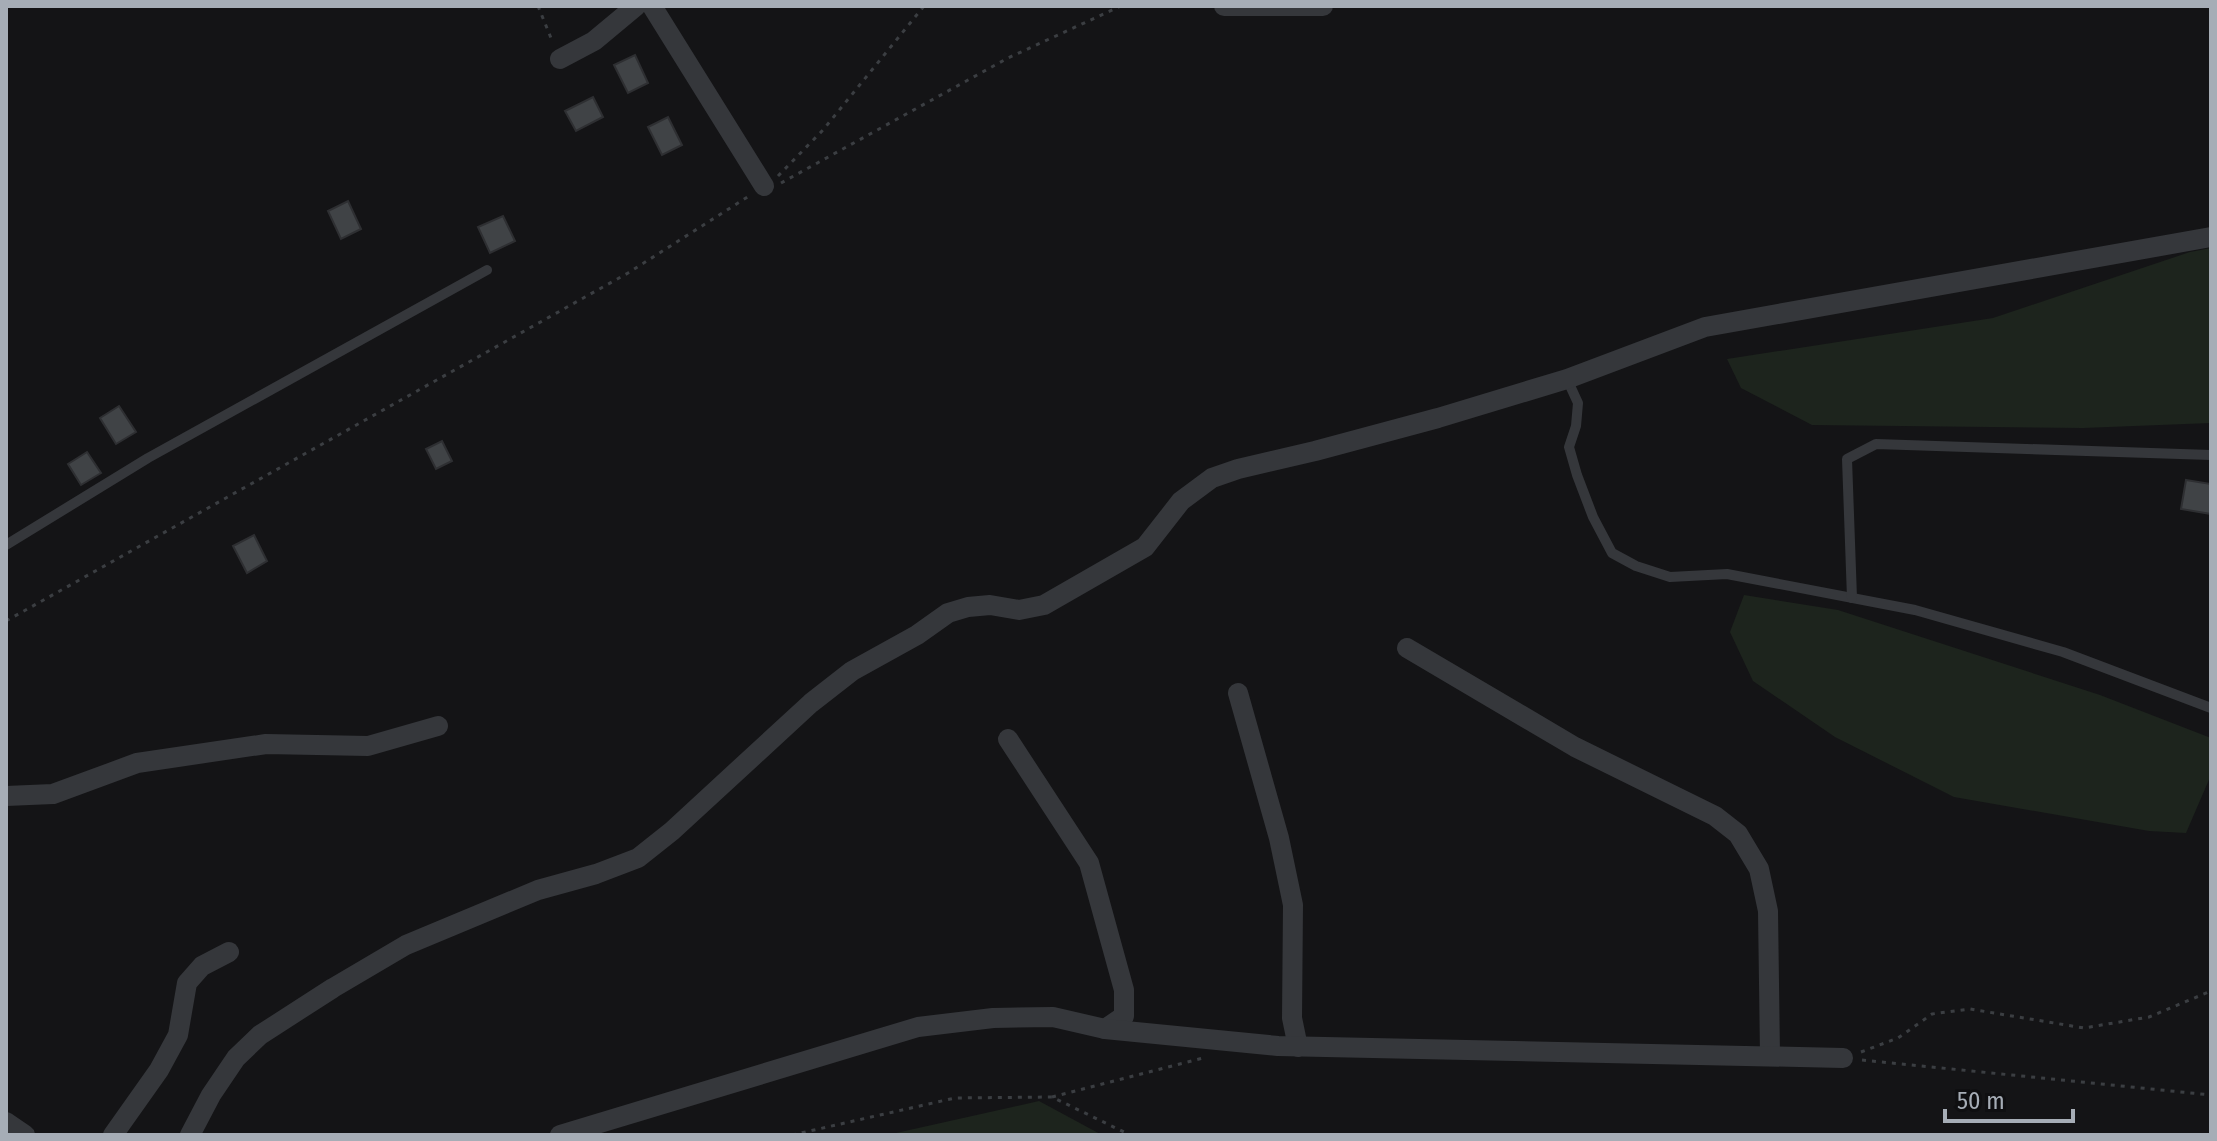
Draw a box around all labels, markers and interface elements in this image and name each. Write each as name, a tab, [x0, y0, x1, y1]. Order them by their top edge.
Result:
scale bar	[1945, 1073, 2073, 1123]
text: 50 m	[1957, 1087, 2005, 1115]

